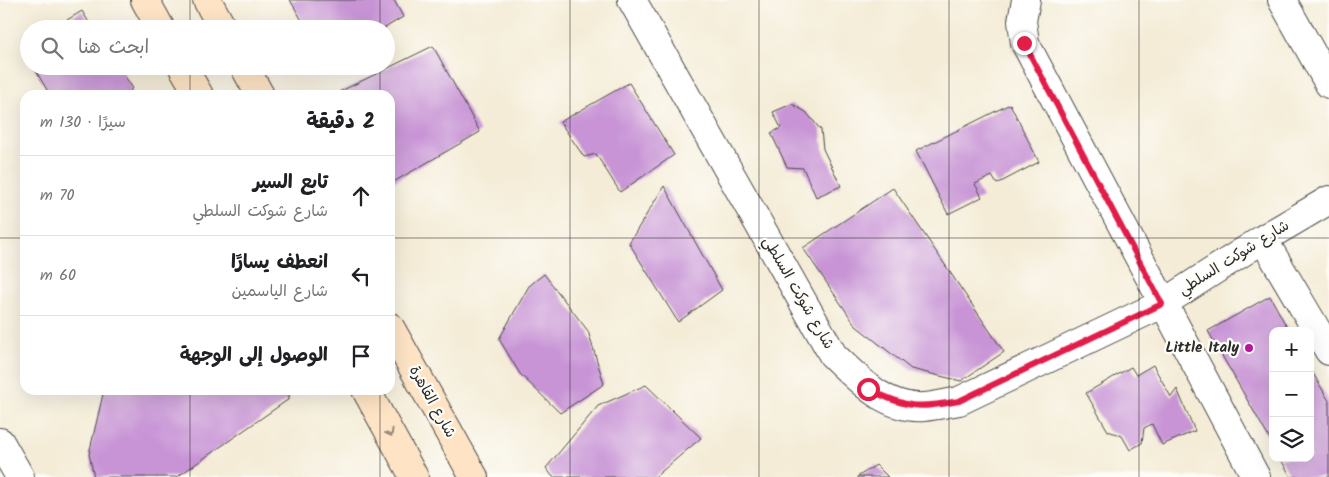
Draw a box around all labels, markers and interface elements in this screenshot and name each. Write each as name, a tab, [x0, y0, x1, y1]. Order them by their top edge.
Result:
search box	[20, 20, 395, 75]
route end	[1013, 32, 1036, 55]
text: ابحث هنا	[78, 33, 149, 63]
icon: search	[38, 34, 66, 62]
text: 2 دقيقة	[306, 106, 375, 139]
text: سيرًا · 130 m	[40, 110, 126, 135]
text: تابع السير	[253, 168, 328, 198]
icon: ahead	[347, 182, 375, 210]
text: 70 m	[40, 183, 75, 208]
text: شارع شوكت السلطي	[193, 199, 328, 224]
street label: شارع شوكت السلطي	[1174, 214, 1294, 302]
street label: شارع شوكت السلطي	[756, 232, 840, 354]
text: انعطف يسارًا	[231, 248, 328, 278]
icon: left	[347, 262, 375, 290]
text: 60 m	[40, 263, 76, 288]
text: شارع الياسمين	[231, 279, 328, 304]
map controls	[1269, 327, 1314, 462]
button: +	[1269, 327, 1314, 372]
place label: Little Italy	[1165, 336, 1239, 360]
text: الوصول إلى الوجهة	[180, 341, 328, 371]
icon: arrive	[347, 342, 375, 370]
marker: Little Italy	[1243, 342, 1255, 354]
street label: شارع القاهرة	[402, 361, 462, 443]
button: −	[1269, 372, 1314, 417]
route start	[857, 378, 880, 401]
button: layers	[1269, 417, 1314, 462]
one-way arrow	[384, 427, 394, 436]

